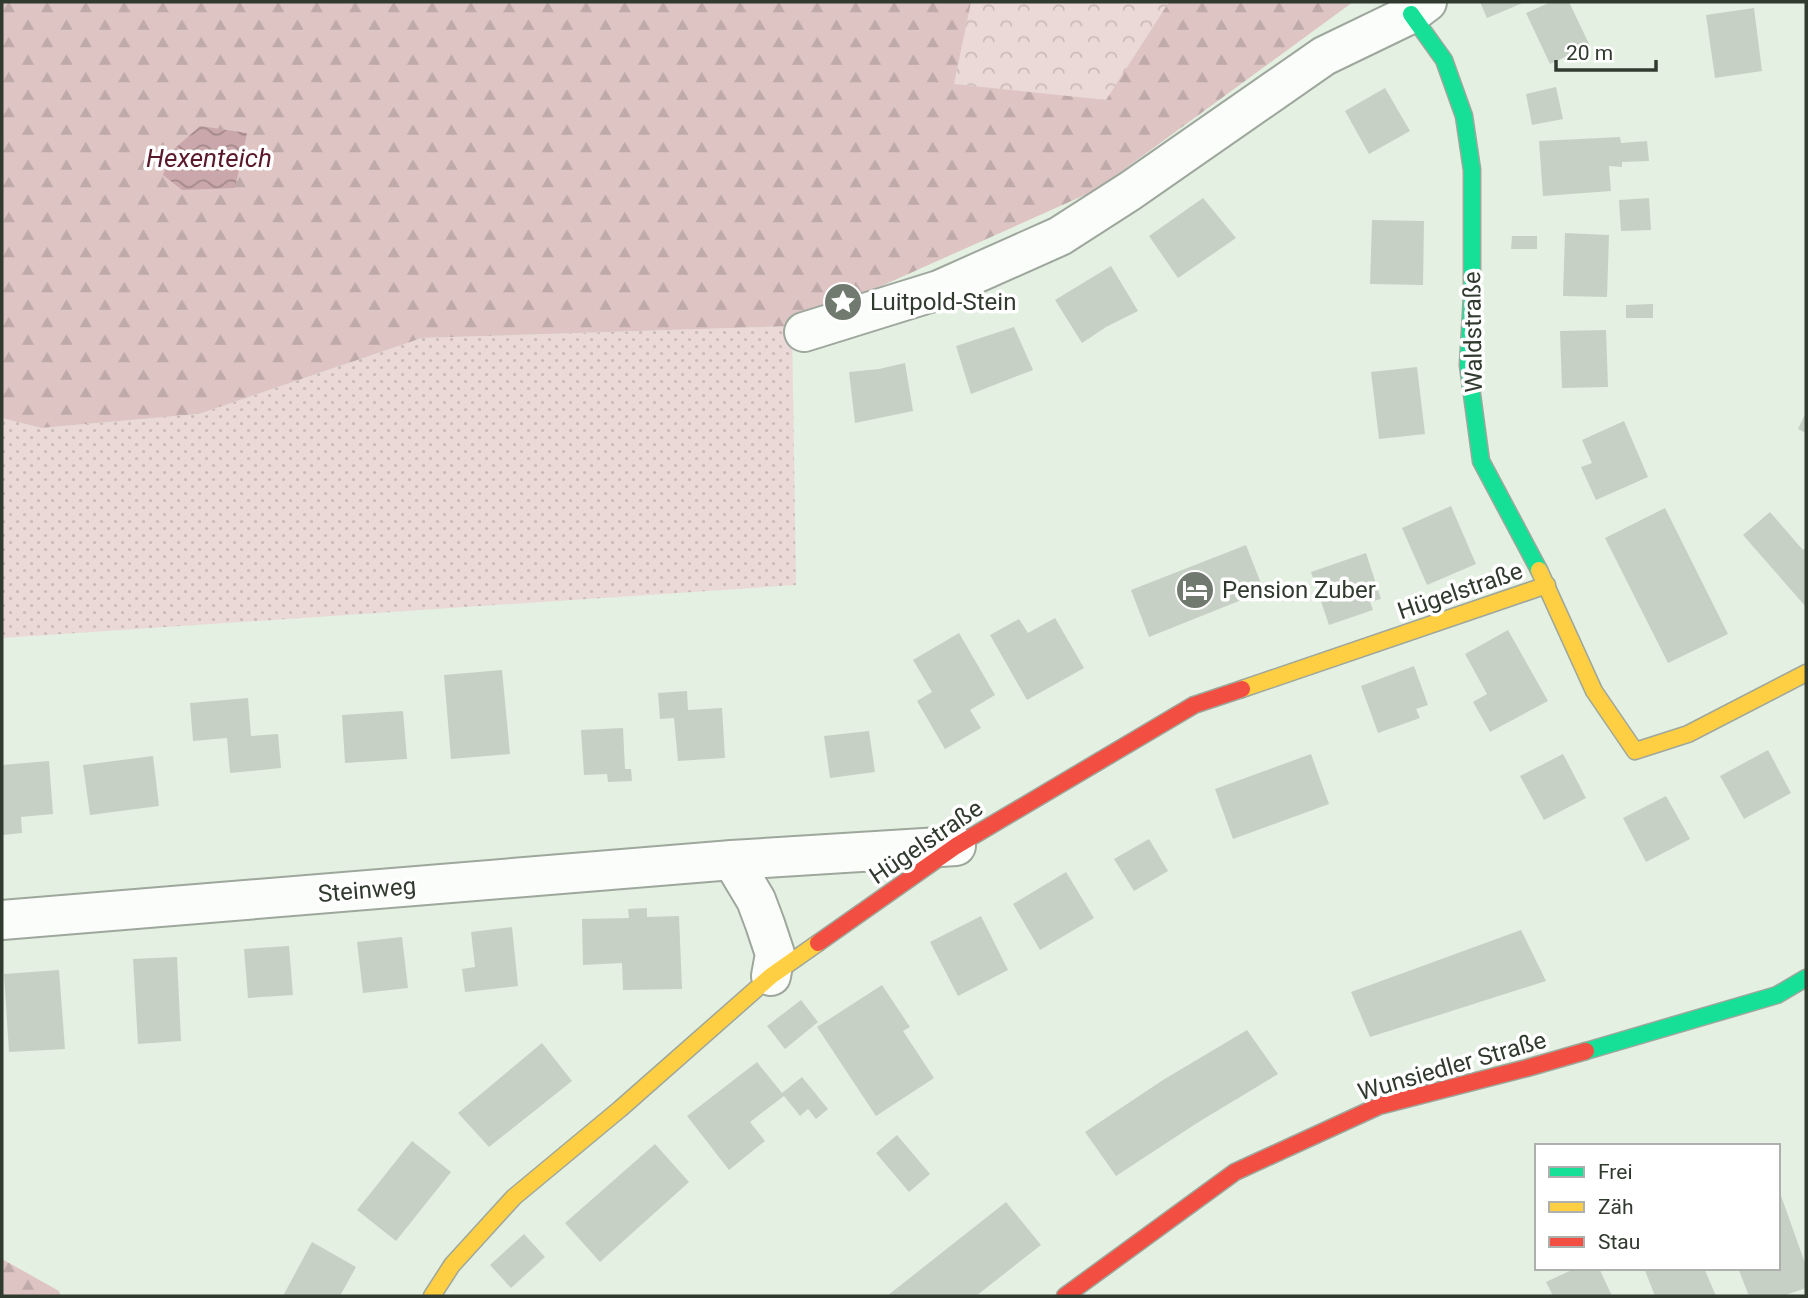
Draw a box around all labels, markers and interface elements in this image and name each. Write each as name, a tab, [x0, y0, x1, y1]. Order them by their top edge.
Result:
scale bar	[1556, 28, 1656, 72]
text: 20 m	[1566, 41, 1613, 65]
water label: Hexenteich	[146, 143, 272, 173]
street label: Waldstraße	[1458, 271, 1488, 393]
place icon: Luitpold-Stein	[822, 281, 864, 323]
place label: Luitpold-Stein	[870, 288, 1016, 316]
street label: Hügelstraße	[1394, 557, 1526, 625]
hotel icon: Pension Zuber	[1174, 569, 1216, 611]
place label: Pension Zuber	[1222, 576, 1376, 604]
street label: Hügelstraße	[864, 794, 988, 890]
street label: Steinweg	[317, 872, 417, 908]
street label: Wunsiedler Straße	[1355, 1026, 1549, 1106]
legend	[1535, 1144, 1780, 1270]
text: Frei	[1598, 1160, 1633, 1184]
text: Zäh	[1598, 1195, 1634, 1219]
text: Stau	[1598, 1230, 1640, 1254]

